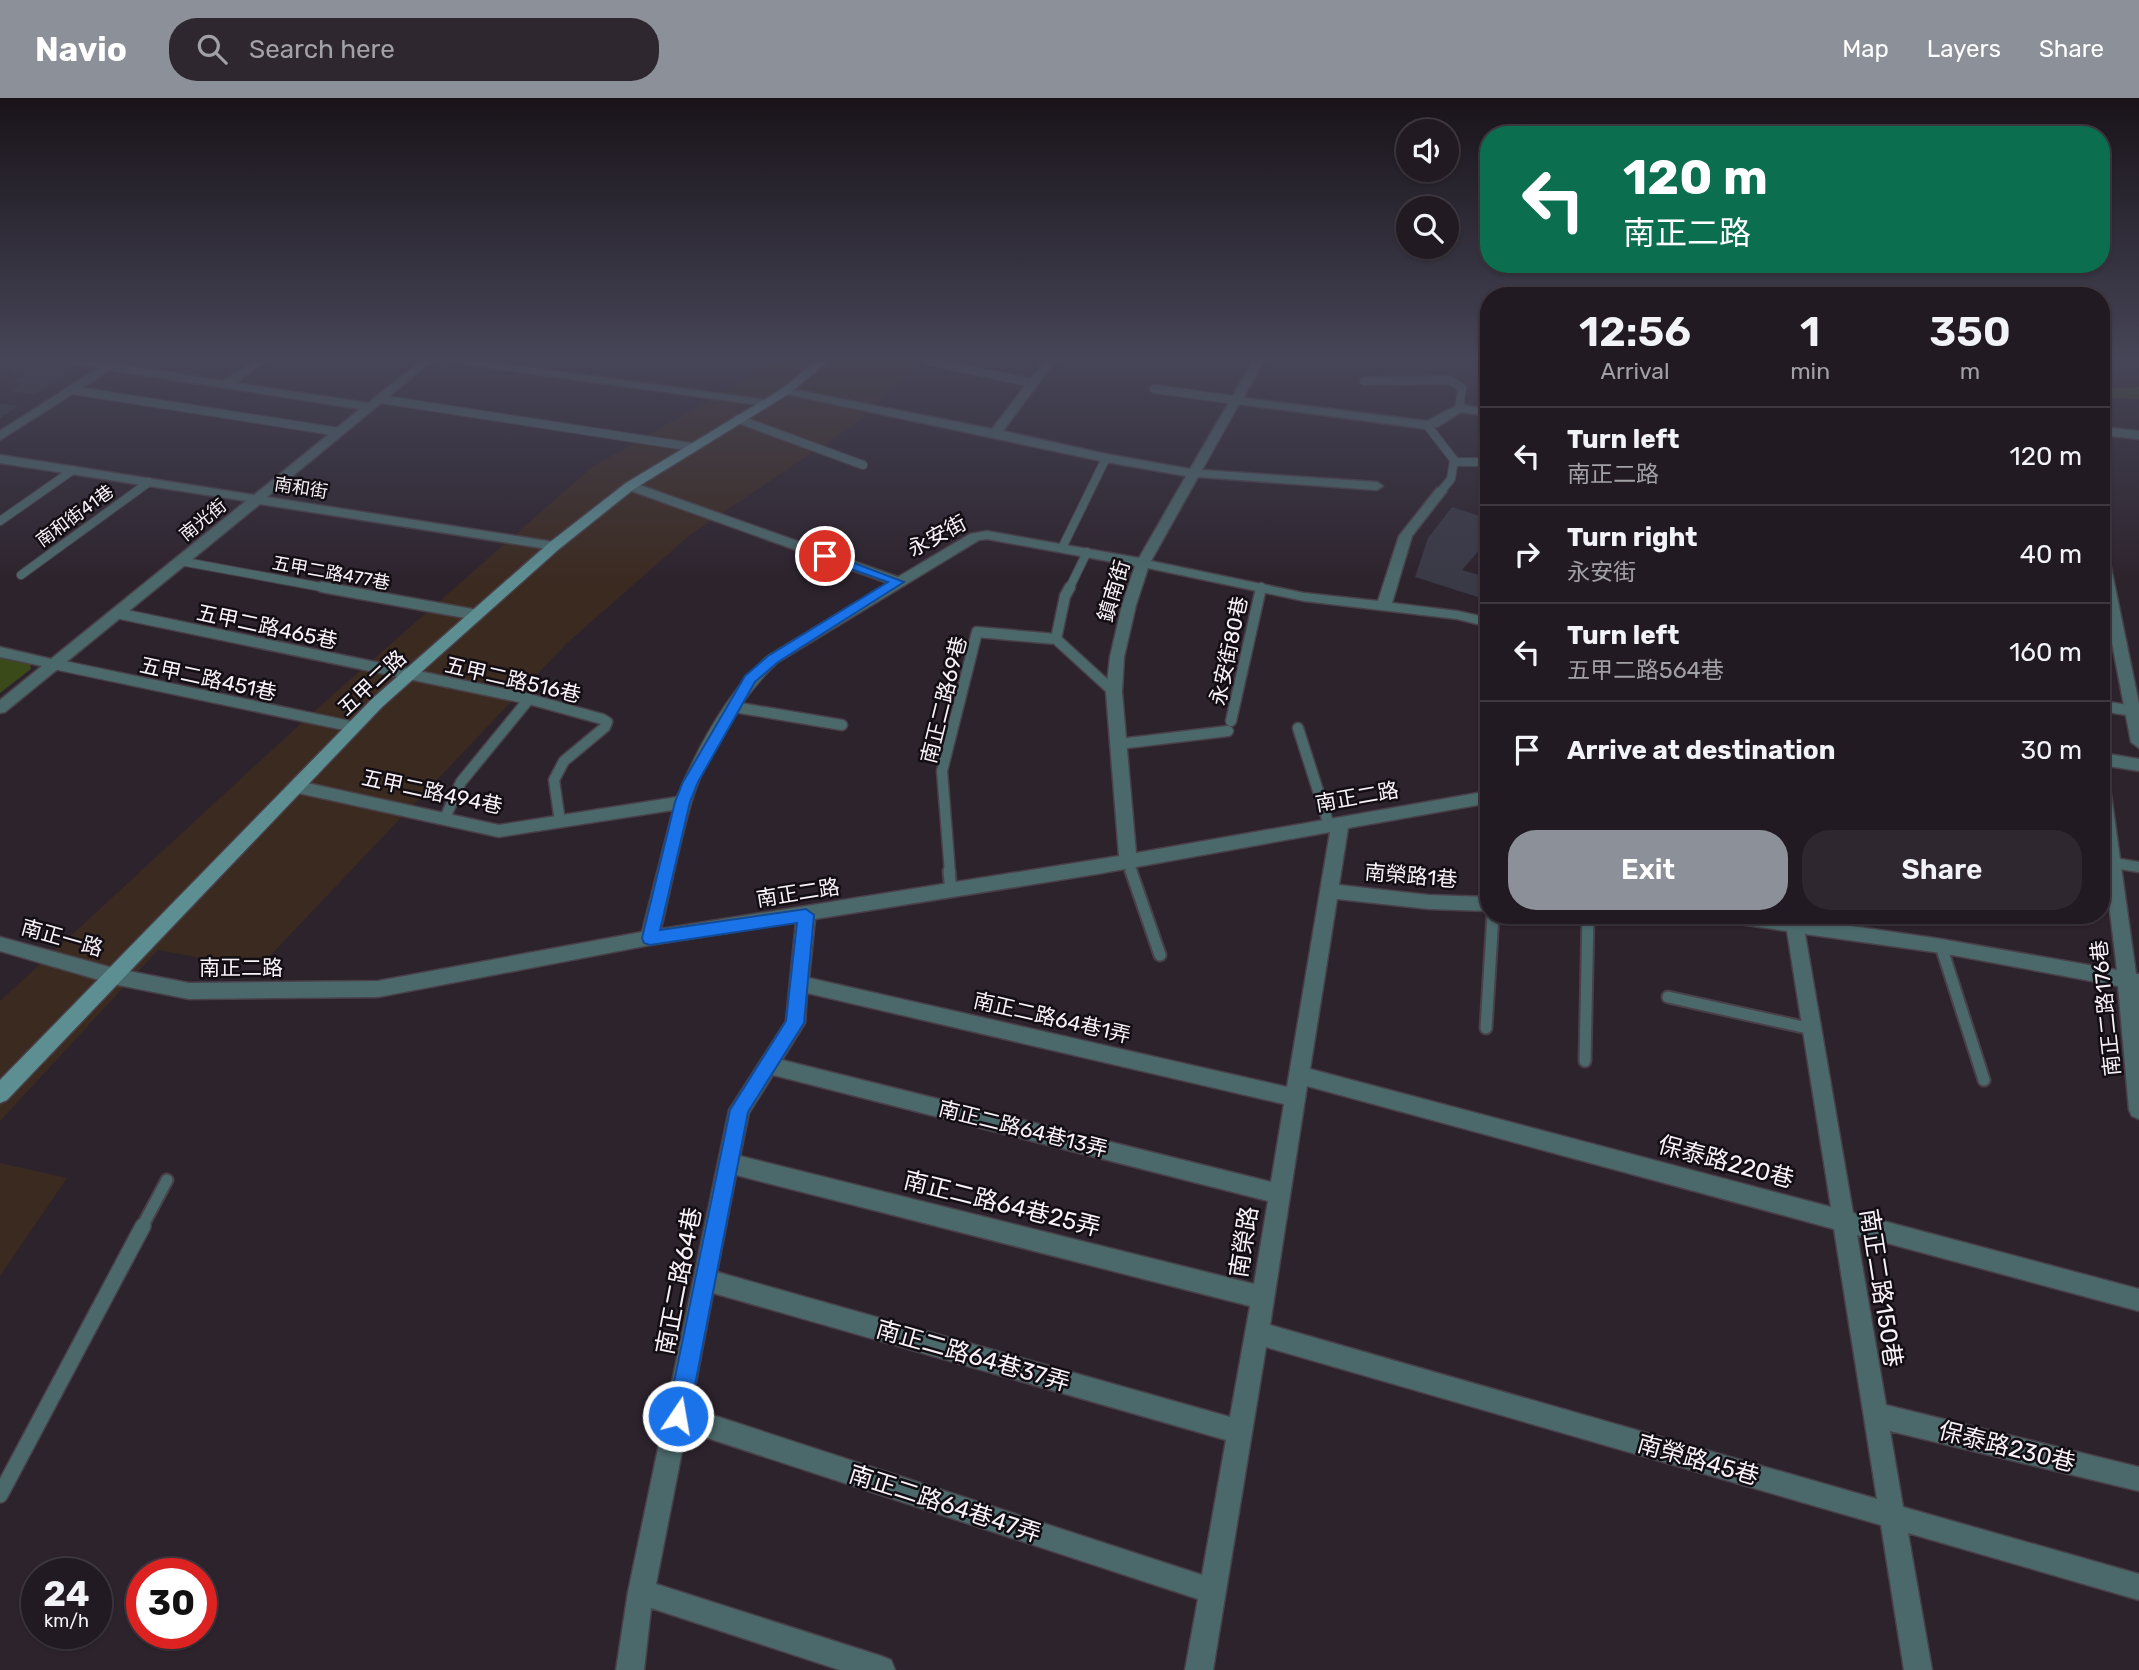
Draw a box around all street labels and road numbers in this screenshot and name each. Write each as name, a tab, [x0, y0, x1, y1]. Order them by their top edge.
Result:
street label: 南和街	[273, 473, 329, 503]
street label: 南和街41巷	[32, 480, 118, 552]
street label: 南光街	[175, 494, 231, 546]
street label: 永安街	[903, 510, 970, 561]
street label: 五甲二路477巷	[270, 552, 392, 594]
street label: 鎮南街	[1092, 557, 1135, 625]
street label: 永安街80巷	[1205, 594, 1252, 708]
street label: 五甲二路465巷	[194, 599, 340, 654]
street label: 南正二路69巷	[916, 634, 971, 766]
street label: 五甲二路	[332, 645, 411, 720]
street label: 五甲二路451巷	[137, 652, 279, 705]
street label: 五甲二路516巷	[443, 652, 584, 707]
street label: 五甲二路494巷	[360, 764, 505, 819]
street label: 南正二路	[1313, 777, 1400, 816]
street label: 南榮路1巷	[1364, 859, 1458, 892]
street label: 南正二路	[754, 874, 841, 911]
street label: 南正一路	[18, 914, 106, 961]
street label: 南正二路176巷	[2086, 939, 2125, 1077]
street label: 南正二路	[199, 955, 283, 980]
street label: 南正二路64巷1弄	[971, 987, 1133, 1048]
street label: 南正二路64巷13弄	[936, 1095, 1110, 1162]
street label: 保泰路220巷	[1655, 1130, 1797, 1194]
street label: 南正二路64巷25弄	[901, 1166, 1103, 1242]
street label: 南榮路	[1225, 1204, 1263, 1280]
street label: 南正二路64巷	[651, 1205, 707, 1357]
street label: 南正二路150巷	[1855, 1207, 1907, 1369]
street label: 南正二路64巷37弄	[873, 1315, 1073, 1397]
street label: 保泰路230巷	[1936, 1417, 2078, 1477]
street label: 南榮路45巷	[1634, 1429, 1762, 1491]
street label: 南正二路64巷47弄	[845, 1460, 1045, 1548]

